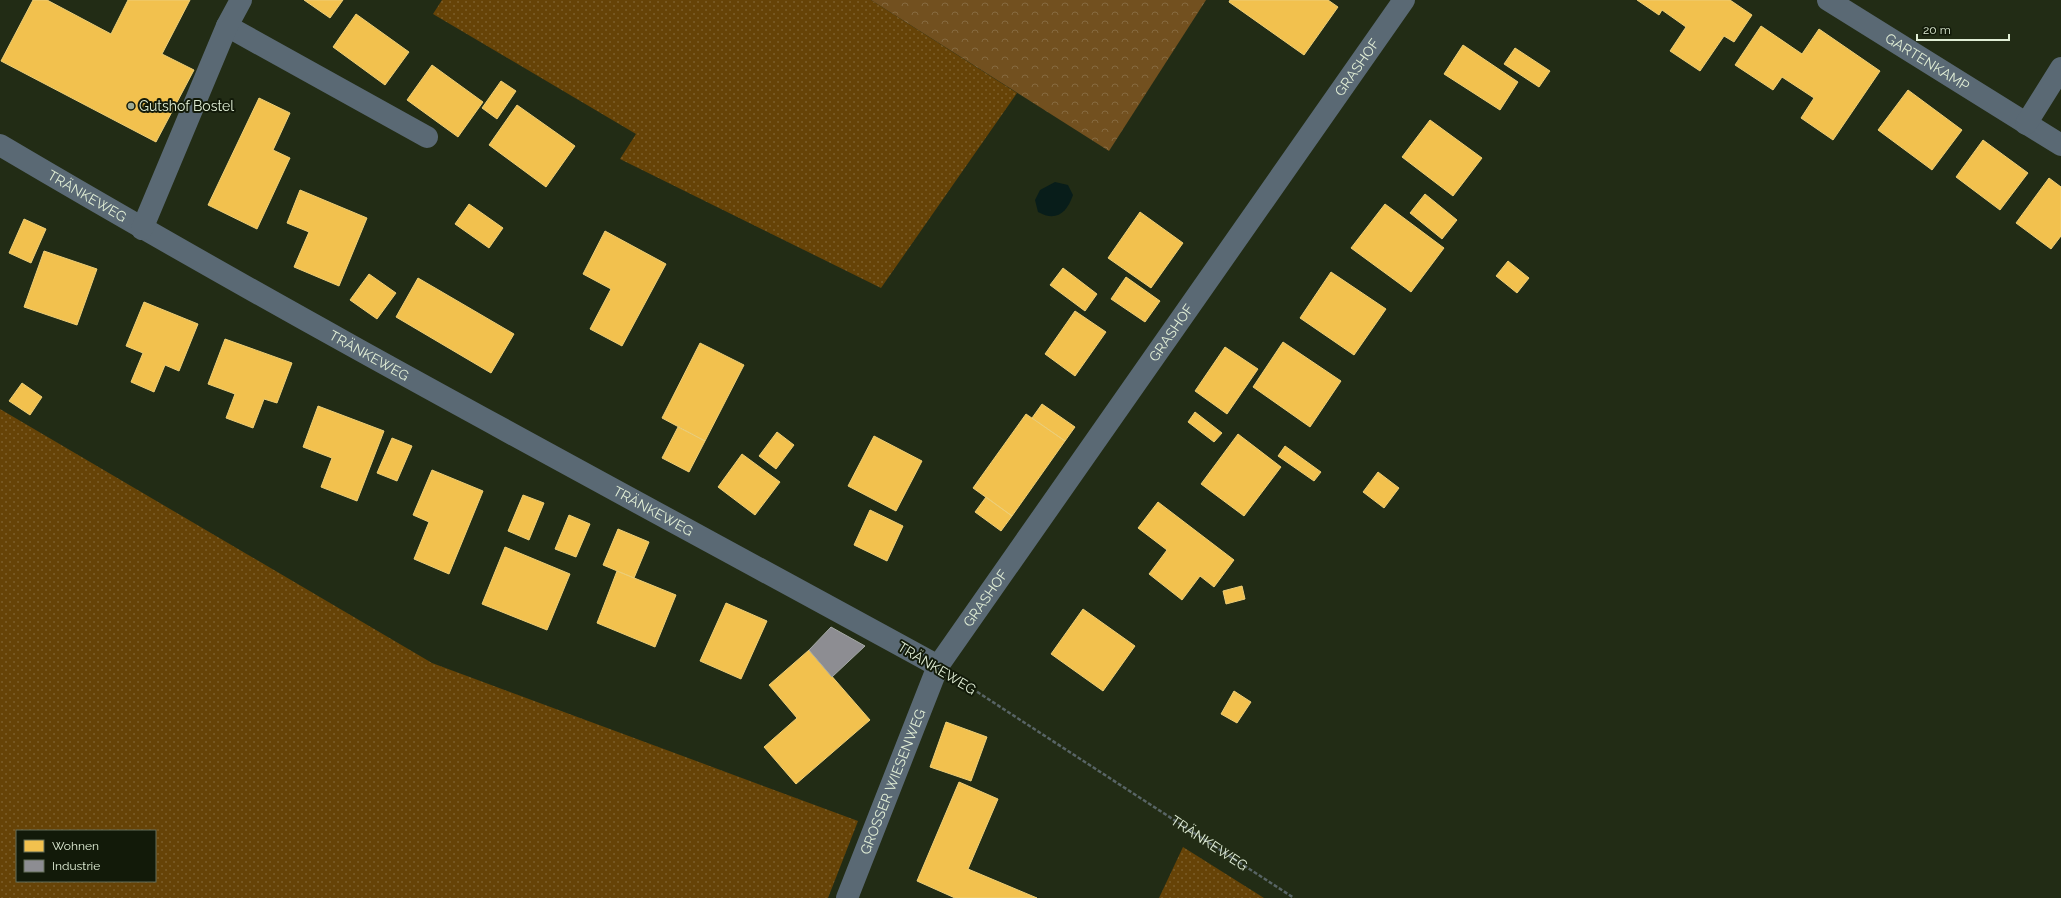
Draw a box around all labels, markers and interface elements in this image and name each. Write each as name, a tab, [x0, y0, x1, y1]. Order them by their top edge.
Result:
scale bar	[1917, 16, 2009, 42]
text: 20 m	[1923, 23, 1951, 37]
street label: GARTENKAMP	[1882, 30, 1973, 94]
street label: GRASHOF	[1331, 36, 1382, 99]
place label: Gutshof Bostel	[139, 98, 234, 114]
marker: Gutshof Bostel	[126, 101, 136, 111]
street label: TRÄNKEWEG	[45, 167, 129, 225]
street label: GRASHOF	[1146, 301, 1197, 364]
street label: TRÄNKEWEG	[327, 327, 412, 384]
street label: TRÄNKEWEG	[611, 483, 696, 539]
street label: GRASHOF	[960, 567, 1011, 630]
street label: TRÄNKEWEG	[895, 637, 980, 698]
street label: GROSSER WIESENWEG	[857, 707, 928, 857]
street label: TRÄNKEWEG	[1168, 812, 1251, 874]
legend	[16, 830, 156, 882]
text: Wohnen	[52, 839, 99, 853]
text: Industrie	[52, 859, 100, 873]

